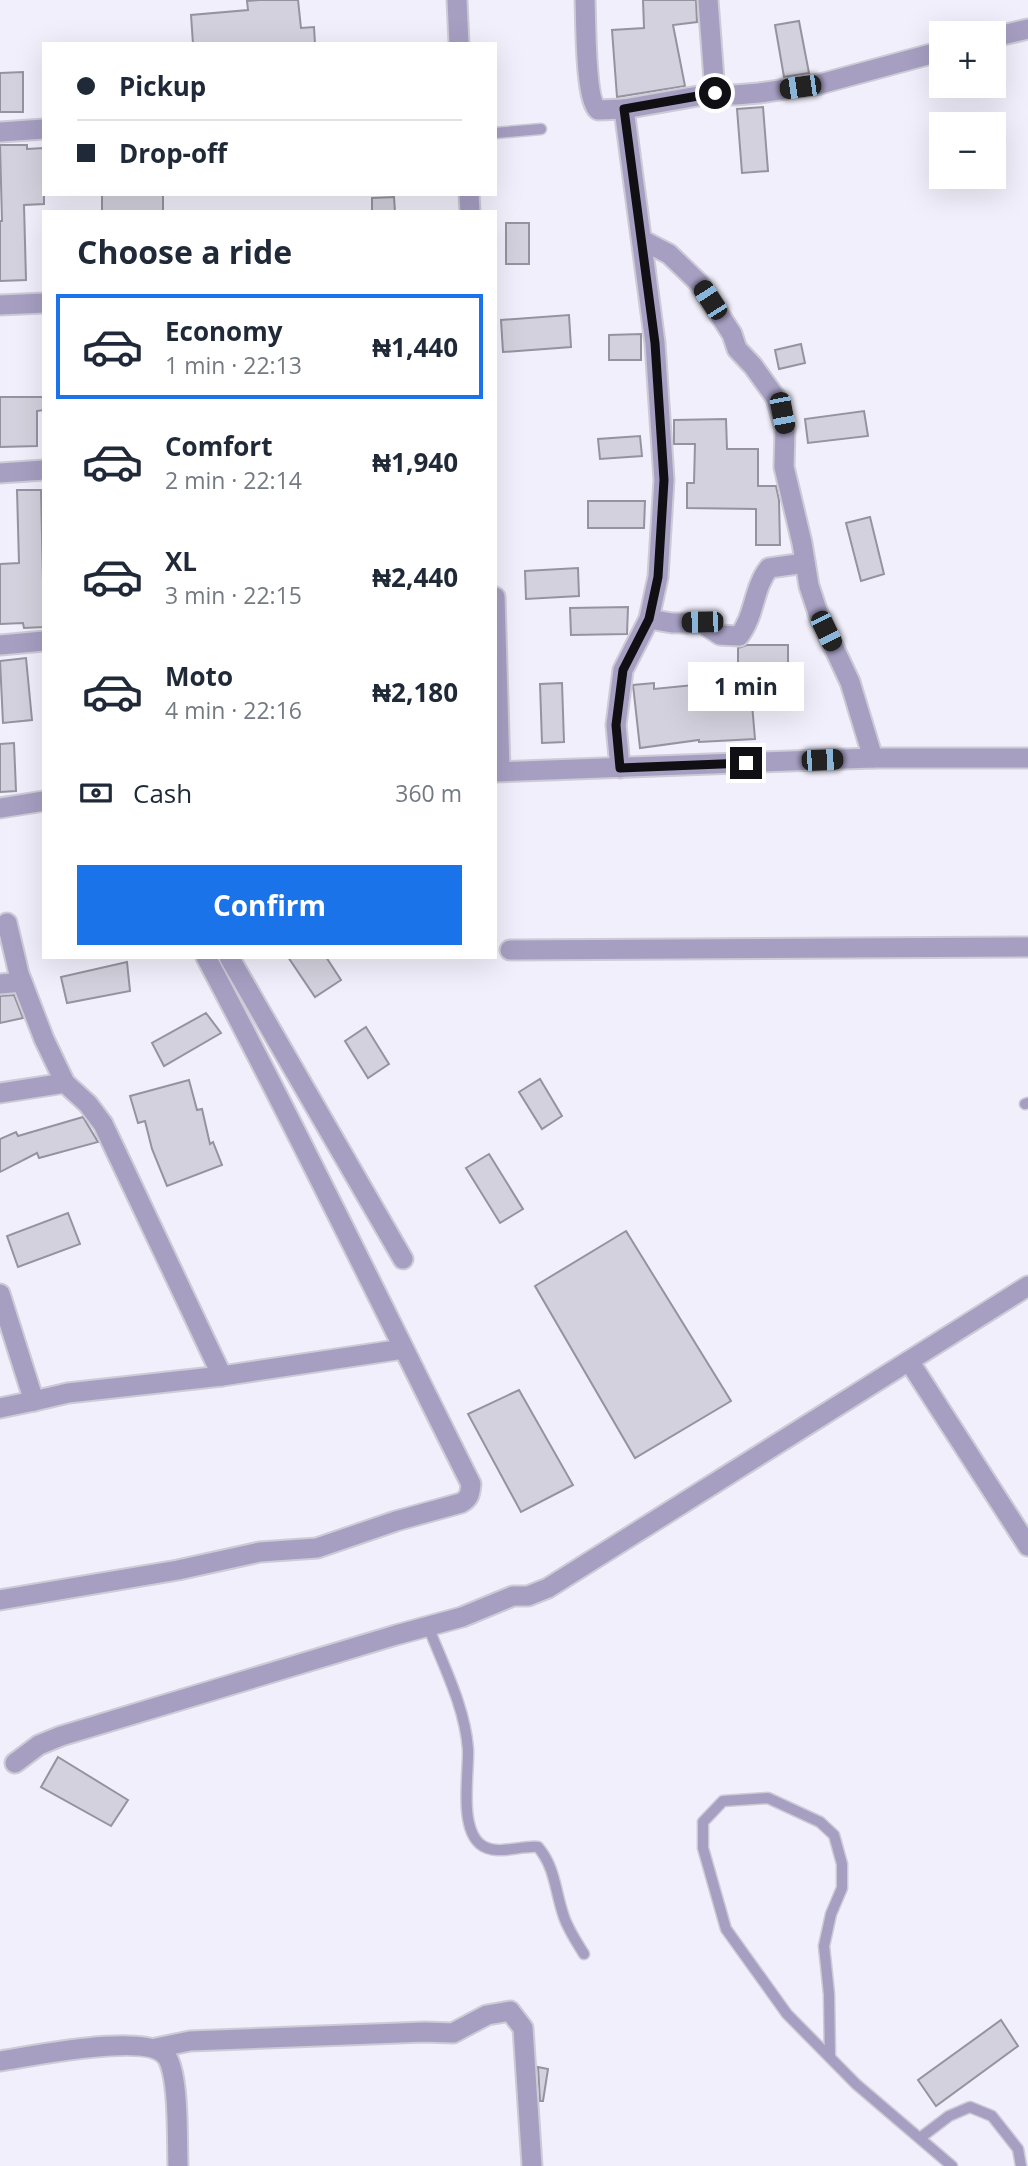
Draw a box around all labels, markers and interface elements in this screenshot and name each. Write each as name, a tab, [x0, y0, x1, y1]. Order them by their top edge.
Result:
map controls	[929, 21, 1006, 189]
button: +	[929, 21, 1006, 98]
text: Pickup	[119, 68, 206, 104]
car	[778, 74, 823, 100]
route start	[699, 77, 731, 109]
button: −	[929, 112, 1006, 189]
text: Drop-off	[119, 135, 227, 171]
text: Choose a ride	[77, 230, 292, 273]
car	[690, 277, 731, 323]
text: Economy	[165, 313, 283, 349]
icon: car	[81, 315, 144, 378]
text: ₦1,440	[372, 329, 458, 365]
text: 1 min · 22:13	[165, 349, 302, 381]
car	[768, 390, 797, 436]
text: Comfort	[165, 428, 272, 464]
icon: car	[81, 430, 144, 493]
text: ₦1,940	[372, 444, 458, 480]
text: 2 min · 22:14	[165, 464, 302, 496]
text: XL	[165, 543, 197, 579]
icon: car	[81, 545, 144, 608]
text: ₦2,440	[372, 559, 458, 595]
text: 3 min · 22:15	[165, 579, 302, 611]
car	[808, 608, 845, 654]
car	[681, 611, 724, 633]
text: Moto	[165, 658, 233, 694]
icon: car	[81, 660, 144, 723]
callout: 1 min	[688, 662, 804, 710]
text: 1 min	[714, 670, 778, 702]
text: ₦2,180	[372, 674, 458, 710]
text: 4 min · 22:16	[165, 694, 302, 726]
route end	[730, 747, 762, 779]
car	[801, 749, 844, 771]
icon: cash	[77, 774, 115, 812]
text: Cash	[133, 775, 192, 811]
text: 360 m	[395, 777, 462, 809]
button: Confirm	[77, 865, 462, 945]

